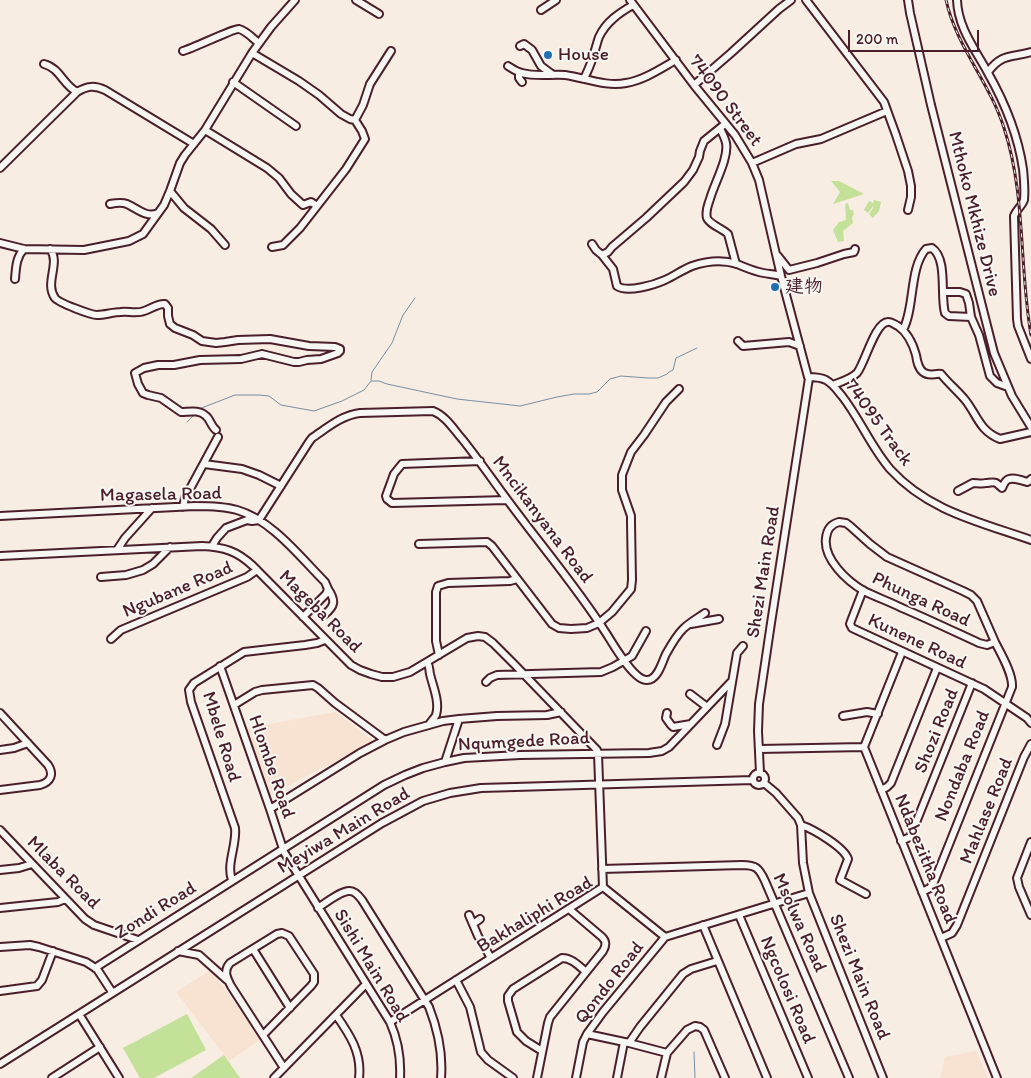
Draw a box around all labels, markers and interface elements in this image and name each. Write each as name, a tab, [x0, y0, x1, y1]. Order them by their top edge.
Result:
scale bar	[851, 20, 982, 52]
text: 200 m	[856, 30, 898, 48]
place label: House	[558, 44, 609, 66]
marker: House	[542, 49, 554, 61]
street label: 74090 Street	[683, 51, 767, 151]
street label: Mthoko Mkhize Drive	[942, 129, 1006, 299]
place label: 建物	[785, 276, 823, 298]
marker: 建物	[769, 281, 781, 293]
street label: 74095 Track	[839, 375, 917, 471]
street label: Mncikanyana Road	[487, 452, 597, 588]
street label: Magasela Road	[100, 483, 222, 507]
street label: Shezi Main Road	[742, 504, 786, 640]
street label: Ngubane Road	[119, 557, 237, 623]
street label: Mageba Road	[274, 566, 366, 658]
street label: Phunga Road	[868, 567, 974, 633]
street label: Kunene Road	[864, 609, 970, 675]
street label: Shozi Road	[910, 685, 964, 777]
street label: Mbele Road	[196, 689, 246, 785]
street label: Nondaba Road	[930, 707, 996, 825]
street label: Hlombe Road	[243, 712, 299, 822]
street label: Nqumgede Road	[458, 727, 590, 757]
street label: Mahlase Road	[955, 754, 1019, 868]
street label: Meyiwa Main Road	[274, 782, 414, 880]
street label: Ndabezitha Road	[889, 791, 961, 927]
street label: Mlaba Road	[21, 831, 105, 915]
street label: Msolwa Road	[767, 870, 831, 976]
street label: Bakhaliphi Road	[473, 871, 597, 959]
street label: Zondi Road	[111, 877, 201, 945]
street label: Sishi Main Road	[328, 905, 414, 1027]
street label: Shezi Main Road	[823, 911, 895, 1043]
street label: Ngcolosi Road	[754, 933, 820, 1047]
street label: Qondo Road	[571, 937, 649, 1029]

